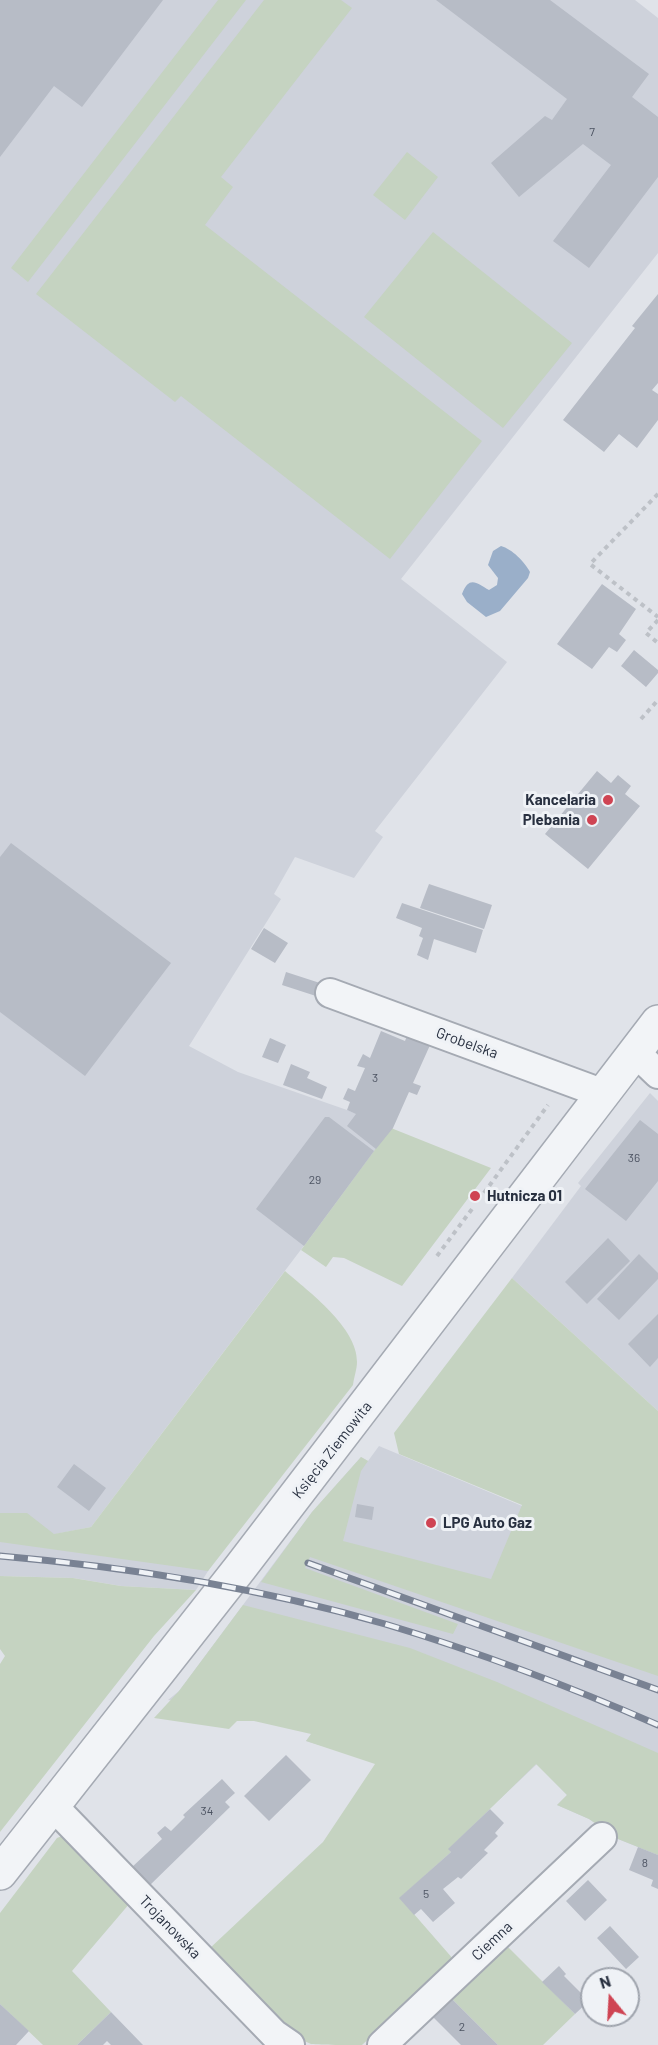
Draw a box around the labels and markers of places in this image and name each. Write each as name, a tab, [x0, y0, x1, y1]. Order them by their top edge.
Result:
place label: Kancelaria	[525, 791, 596, 809]
marker: Kancelaria	[601, 793, 615, 807]
place label: Plebania	[523, 811, 580, 829]
marker: Plebania	[585, 813, 599, 827]
place label: Hutnicza 01	[487, 1187, 562, 1205]
marker: Hutnicza 01	[468, 1189, 482, 1203]
place label: LPG Auto Gaz	[443, 1514, 532, 1532]
marker: LPG Auto Gaz	[424, 1516, 438, 1530]

